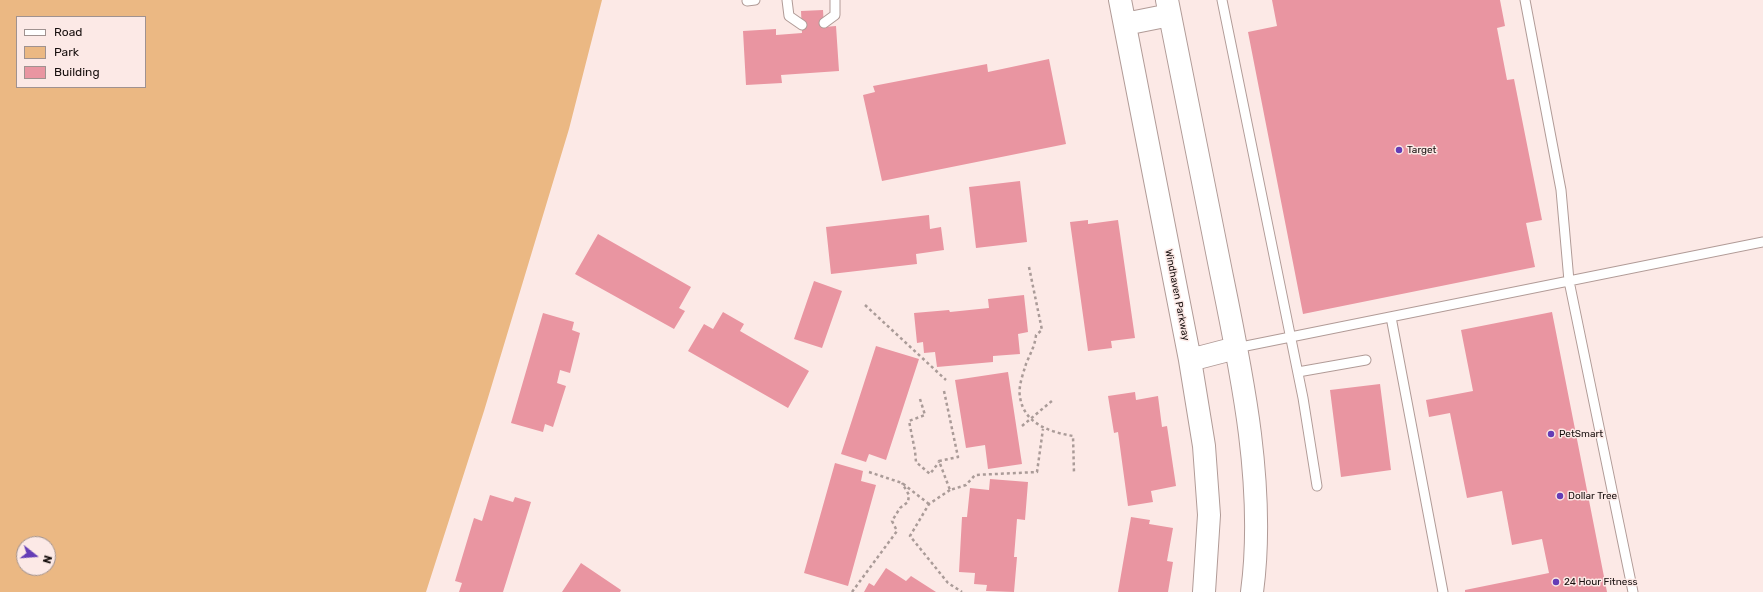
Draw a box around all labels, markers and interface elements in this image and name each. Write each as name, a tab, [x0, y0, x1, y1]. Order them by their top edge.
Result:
legend	[16, 16, 146, 88]
text: Road	[54, 25, 82, 39]
text: Park	[54, 45, 79, 59]
text: Building	[54, 65, 100, 79]
place label: Target	[1407, 144, 1437, 156]
marker: Target	[1394, 145, 1404, 155]
street label: Windhaven Parkway	[1162, 248, 1192, 342]
place label: PetSmart	[1559, 428, 1603, 440]
marker: PetSmart	[1546, 429, 1556, 439]
place label: Dollar Tree	[1568, 490, 1617, 502]
marker: Dollar Tree	[1555, 491, 1565, 501]
north arrow	[16, 536, 56, 576]
text: N	[40, 554, 54, 565]
place label: 24 Hour Fitness	[1564, 576, 1638, 588]
marker: 24 Hour Fitness	[1551, 577, 1561, 587]

